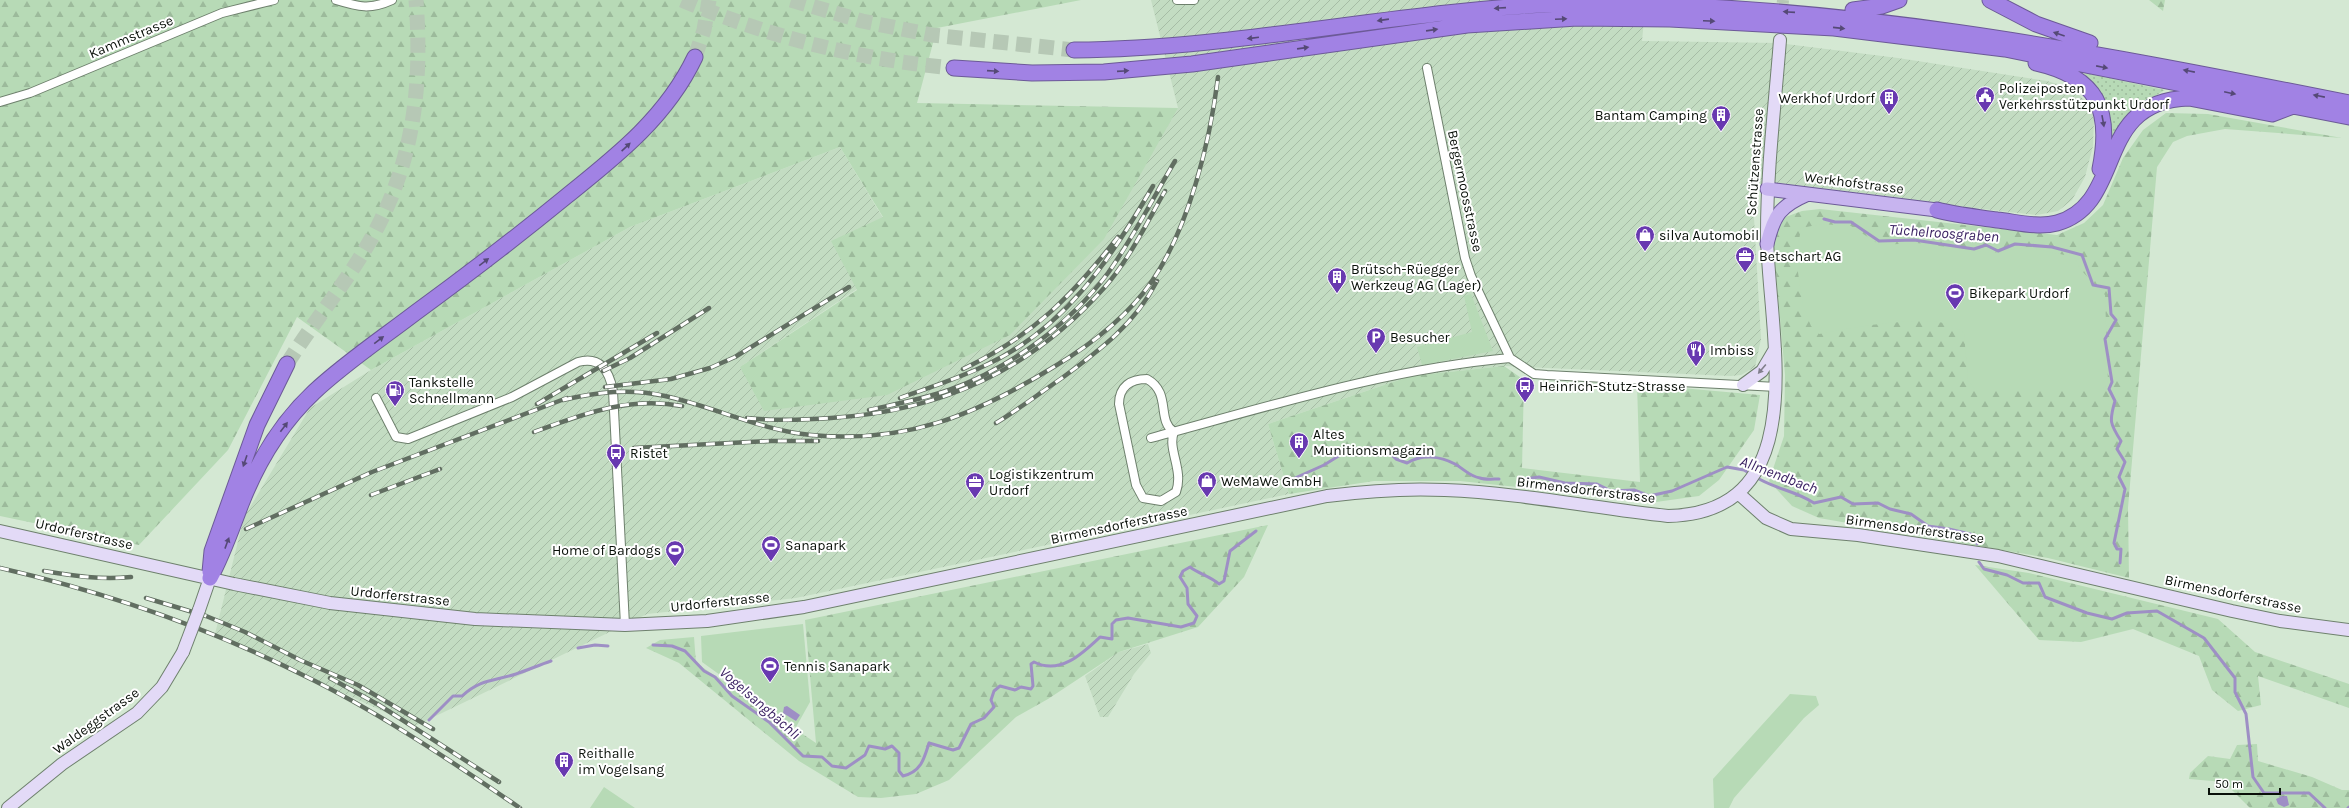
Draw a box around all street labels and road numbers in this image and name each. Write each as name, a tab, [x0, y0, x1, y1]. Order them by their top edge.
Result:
street label: Kammstrasse	[86, 12, 176, 62]
street label: Schützenstrasse	[1743, 108, 1767, 216]
street label: Bergermoosstrasse	[1444, 129, 1486, 253]
street label: Werkhofstrasse	[1803, 168, 1905, 198]
street label: Birmensdorferstrasse	[1516, 473, 1656, 507]
street label: Birmensdorferstrasse	[1049, 502, 1189, 548]
street label: Birmensdorferstrasse	[1845, 511, 1985, 547]
street label: Urdorferstrasse	[34, 515, 134, 553]
street label: Birmensdorferstrasse	[2163, 571, 2303, 617]
street label: Urdorferstrasse	[350, 582, 450, 610]
street label: Urdorferstrasse	[670, 588, 770, 616]
street label: Waldeggstrasse	[50, 684, 142, 758]

